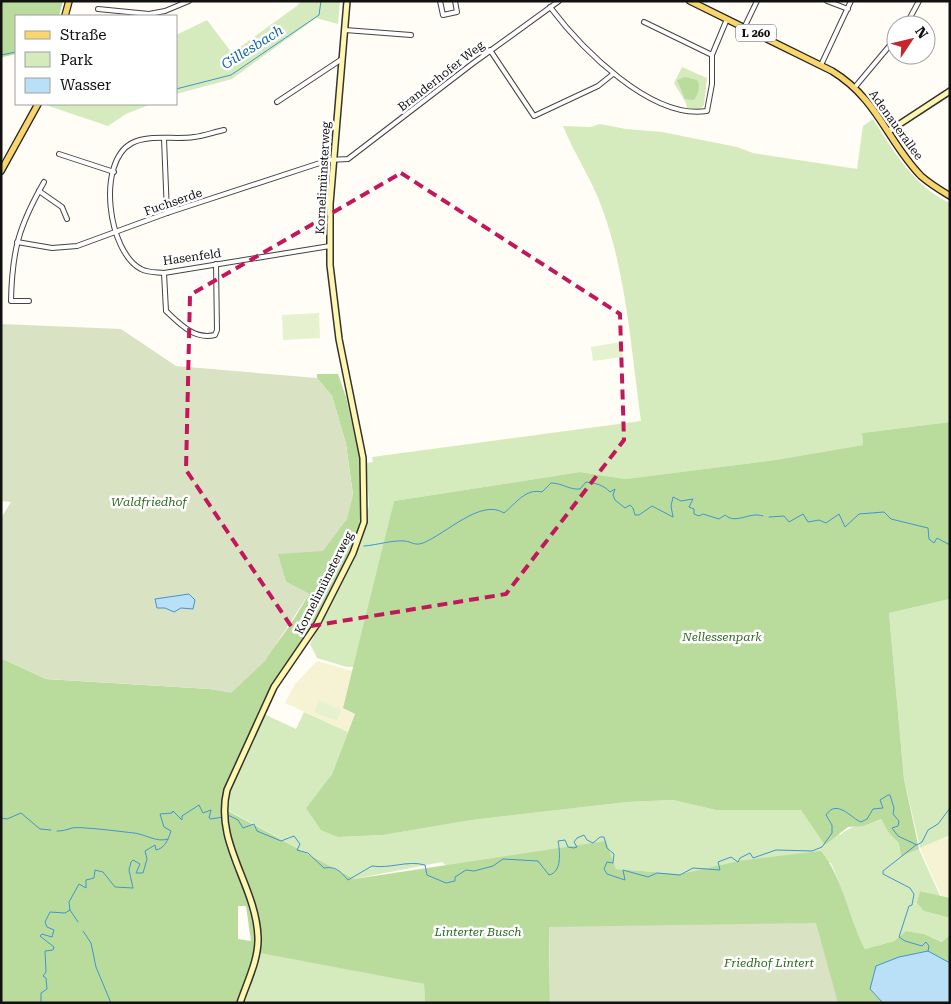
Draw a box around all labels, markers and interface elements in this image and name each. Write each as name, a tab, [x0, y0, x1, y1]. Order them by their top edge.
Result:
legend	[15, 15, 178, 105]
north arrow	[886, 15, 936, 65]
water label: Gillesbach	[218, 22, 286, 72]
road number: L 260	[736, 24, 776, 42]
text: N	[912, 24, 931, 42]
text: Straße	[60, 26, 107, 44]
street label: Branderhofer Weg	[395, 38, 487, 114]
text: Park	[60, 51, 94, 69]
text: Wasser	[60, 76, 111, 94]
street label: Adenauerallee	[866, 87, 926, 163]
street label: Kornelimünsterweg	[313, 121, 333, 235]
street label: Fuchserde	[142, 185, 204, 218]
street label: Hasenfeld	[162, 246, 222, 268]
park label: Waldfriedhof	[111, 495, 188, 509]
street label: Kornelimünsterweg	[292, 529, 356, 637]
park label: Nellessenpark	[681, 630, 762, 644]
park label: Linterter Busch	[433, 925, 522, 939]
park label: Friedhof Lintert	[723, 956, 814, 970]

